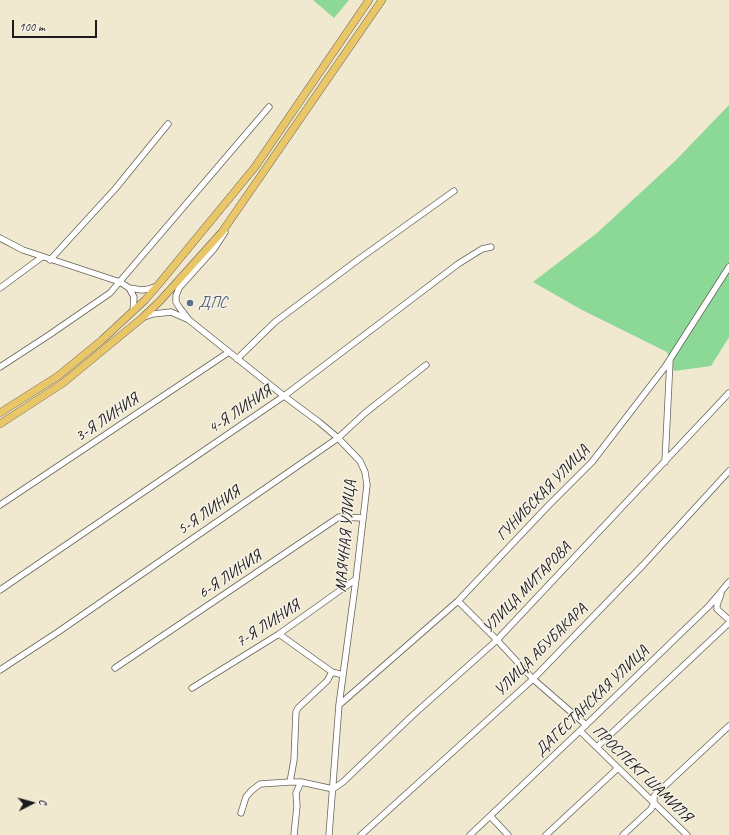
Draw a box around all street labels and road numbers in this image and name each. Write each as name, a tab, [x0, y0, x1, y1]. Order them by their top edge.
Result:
street label: 4-Я ЛИНИЯ	[205, 382, 275, 438]
street label: 3-Я ЛИНИЯ	[72, 390, 142, 446]
street label: ГУНИБСКАЯ УЛИЦА	[493, 441, 593, 545]
street label: МАЯЧНАЯ УЛИЦА	[332, 479, 360, 593]
street label: 5-Я ЛИНИЯ	[174, 482, 244, 540]
street label: УЛИЦА МИТАРОВА	[479, 539, 575, 637]
street label: 6-Я ЛИНИЯ	[195, 547, 265, 603]
street label: 7-Я ЛИНИЯ	[233, 596, 303, 652]
street label: УЛИЦА АБУБАКАРА	[491, 600, 591, 700]
street label: ДАГЕСТАНСКАЯ УЛИЦА	[531, 642, 653, 760]
street label: ПРОСПЕКТ ШАМИЛЯ	[588, 722, 696, 826]

